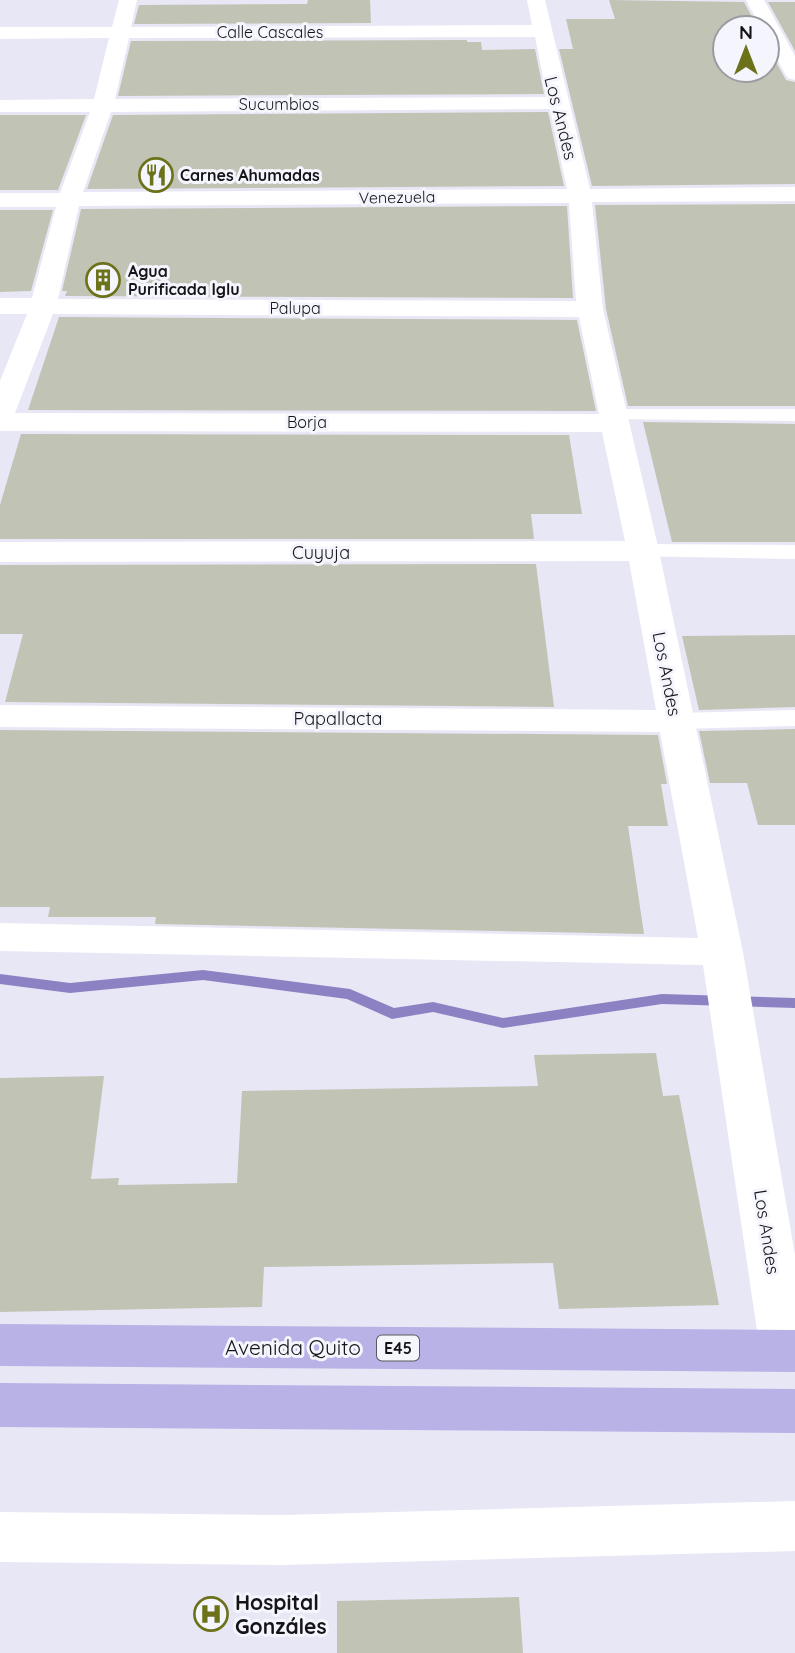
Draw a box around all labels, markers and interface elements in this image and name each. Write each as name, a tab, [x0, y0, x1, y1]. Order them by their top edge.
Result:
north arrow	[711, 14, 781, 84]
text: N	[739, 20, 753, 44]
street label: Calle Cascales	[217, 22, 323, 42]
street label: Los Andes	[540, 74, 582, 162]
street label: Sucumbios	[239, 94, 319, 114]
restaurant icon: Carnes Ahumadas	[137, 156, 175, 194]
place label: Carnes Ahumadas	[180, 165, 320, 185]
street label: Venezuela	[358, 186, 436, 208]
building icon: Agua Purificada Iglu	[84, 261, 122, 299]
place label: Agua Purificada Iglu	[128, 261, 240, 299]
street label: Palupa	[269, 298, 321, 318]
street label: Borja	[287, 412, 327, 432]
street label: Cuyuja	[292, 541, 350, 564]
street label: Los Andes	[648, 630, 686, 718]
street label: Papallacta	[294, 707, 382, 730]
street label: Los Andes	[749, 1188, 785, 1276]
street label: Avenida Quito	[225, 1334, 361, 1360]
road number: E45	[377, 1336, 419, 1360]
place label: Hospital Gonzáles	[235, 1589, 327, 1639]
hospital icon: Hospital Gonzáles	[192, 1595, 230, 1633]

